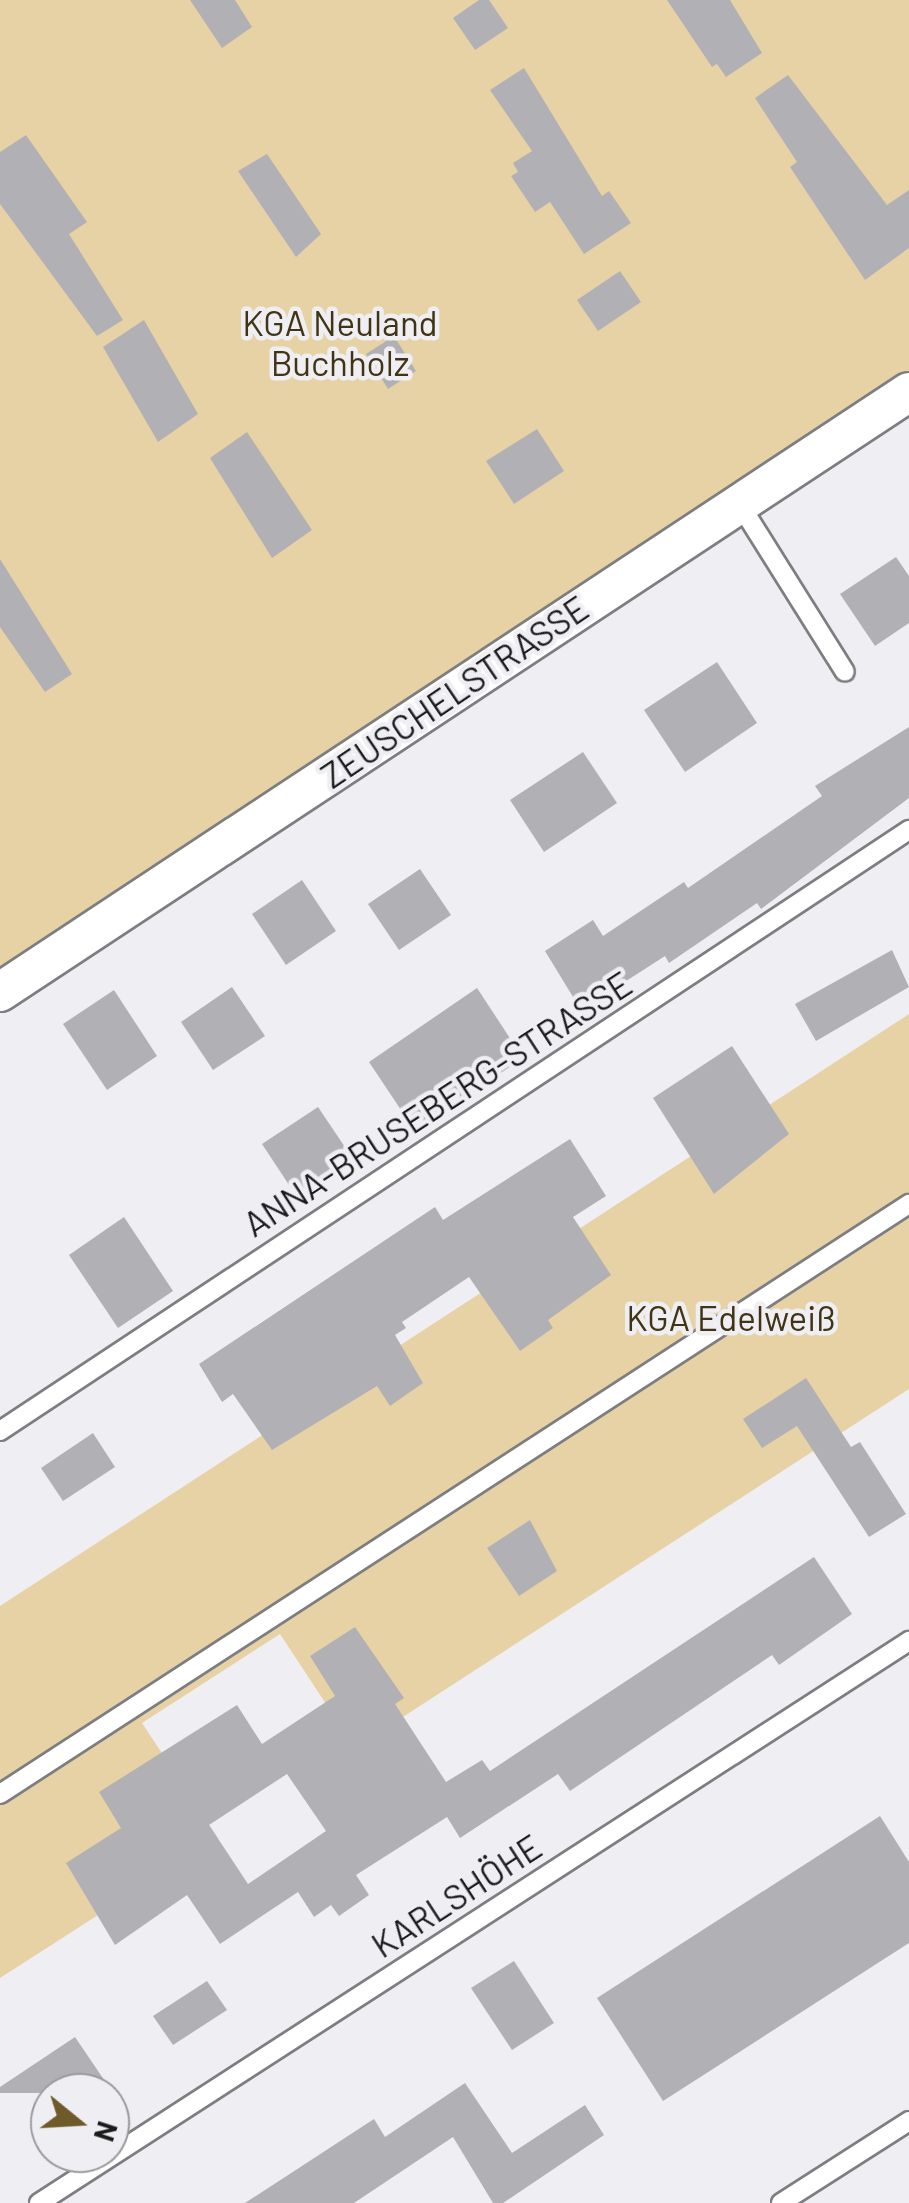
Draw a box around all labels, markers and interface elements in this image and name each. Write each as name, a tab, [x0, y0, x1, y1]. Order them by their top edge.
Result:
park label: KGA Neuland Buchholz	[242, 301, 438, 383]
street label: ZEUSCHELSTRASSE	[312, 586, 596, 796]
street label: ANNA-BRUSEBERG-STRASSE	[235, 962, 639, 1244]
park label: KGA Edelweiß	[626, 1296, 836, 1338]
street label: KARLSHÖHE	[363, 1825, 549, 1965]
north arrow	[30, 2073, 130, 2173]
text: N	[88, 2118, 126, 2146]

